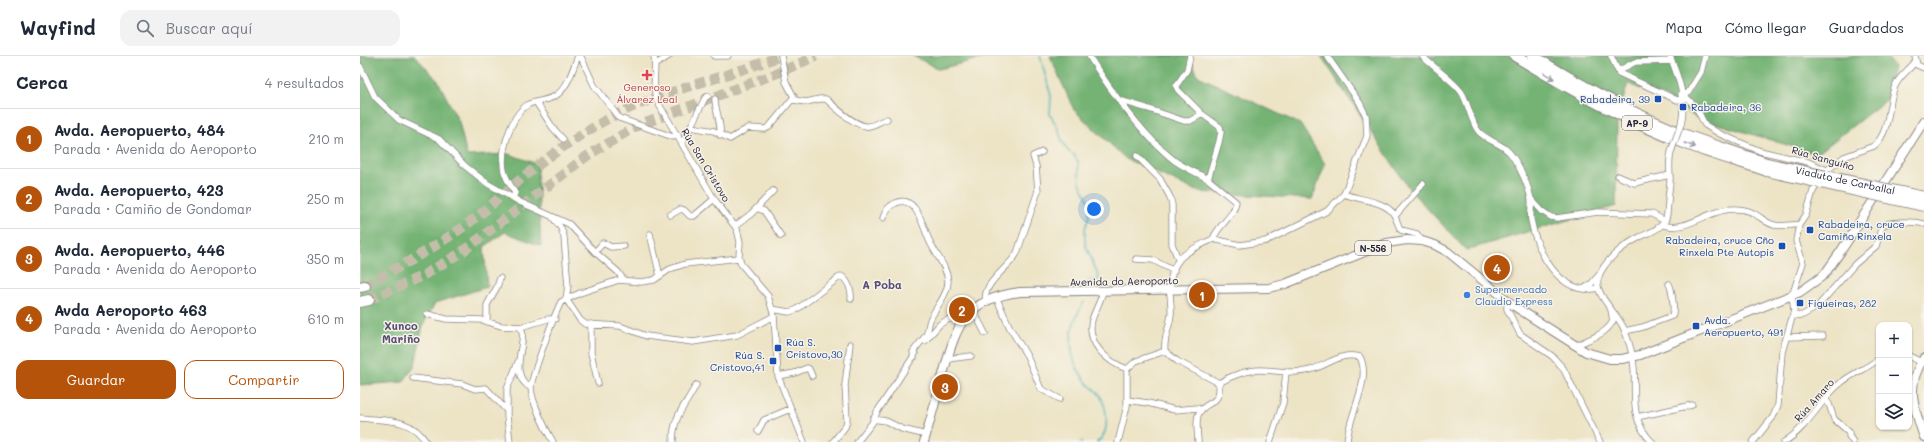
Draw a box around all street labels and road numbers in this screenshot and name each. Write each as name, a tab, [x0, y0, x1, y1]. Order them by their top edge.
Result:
road number: AP-9	[1622, 116, 1652, 130]
street label: Rúa San Cristovo	[678, 126, 734, 204]
street label: Rúa Sanguiño	[1790, 142, 1856, 174]
street label: Viaduto de Carballal	[1794, 163, 1896, 198]
road number: N-556	[1355, 241, 1391, 255]
street label: Avenida do Aeroporto	[1070, 273, 1179, 289]
street label: Rúa Amaro	[1791, 375, 1837, 425]

